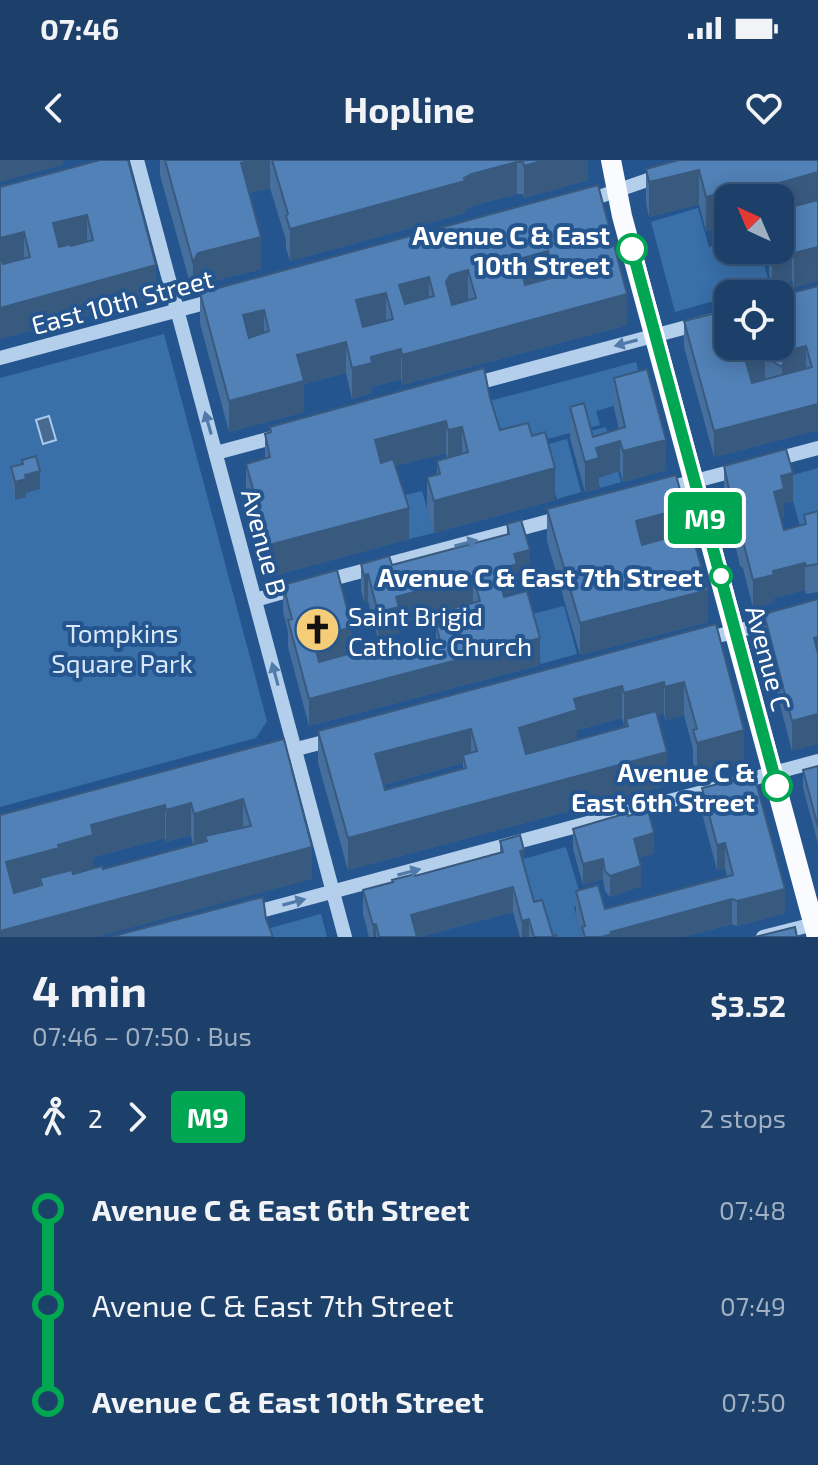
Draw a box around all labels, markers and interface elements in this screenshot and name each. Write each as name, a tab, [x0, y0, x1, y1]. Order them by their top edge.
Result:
text: 07:46	[40, 10, 119, 46]
icon: back	[32, 86, 76, 130]
icon: heart	[742, 86, 786, 130]
text: Hopline	[343, 87, 475, 130]
north arrow	[714, 184, 794, 264]
map controls	[714, 184, 794, 360]
place label: Avenue C & East 10th Street	[412, 219, 610, 280]
marker: Avenue C & East 10th Street	[617, 234, 647, 264]
street label: East 10th Street	[28, 262, 216, 340]
button: locate	[714, 280, 794, 360]
one-way arrow	[613, 337, 637, 350]
one-way arrow	[201, 411, 214, 435]
street label: Avenue B	[236, 485, 294, 599]
line badge: M9	[669, 492, 741, 544]
text: M9	[684, 501, 726, 535]
one-way arrow	[454, 536, 478, 549]
place label: Avenue C & East 7th Street	[377, 561, 703, 592]
marker: Avenue C & East 7th Street	[710, 565, 732, 587]
place label: Saint Brigid Catholic Church	[348, 600, 532, 661]
street label: Avenue C	[740, 602, 798, 714]
church icon: Saint Brigid Catholic Church	[293, 606, 341, 654]
park label: Tompkins Square Park	[51, 617, 193, 678]
one-way arrow	[269, 662, 281, 687]
place label: Avenue C & East 6th Street	[571, 756, 755, 817]
marker: Avenue C & East 6th Street	[762, 771, 792, 801]
one-way arrow	[396, 865, 421, 877]
one-way arrow	[282, 896, 307, 908]
text: 4 min	[32, 963, 147, 1016]
text: $3.52	[710, 987, 786, 1023]
text: 07:46 – 07:50 · Bus	[32, 1020, 252, 1051]
icon: walk	[32, 1095, 76, 1139]
icon: forward	[115, 1095, 159, 1139]
text: M9	[187, 1100, 229, 1134]
text: 2	[88, 1102, 103, 1133]
text: 2 stops	[699, 1102, 786, 1133]
text: Avenue C & East 6th Street	[92, 1191, 470, 1227]
text: 07:48	[719, 1194, 786, 1225]
text: Avenue C & East 7th Street	[92, 1287, 454, 1323]
text: 07:49	[720, 1290, 786, 1321]
text: Avenue C & East 10th Street	[92, 1383, 484, 1419]
text: 07:50	[721, 1386, 786, 1417]

